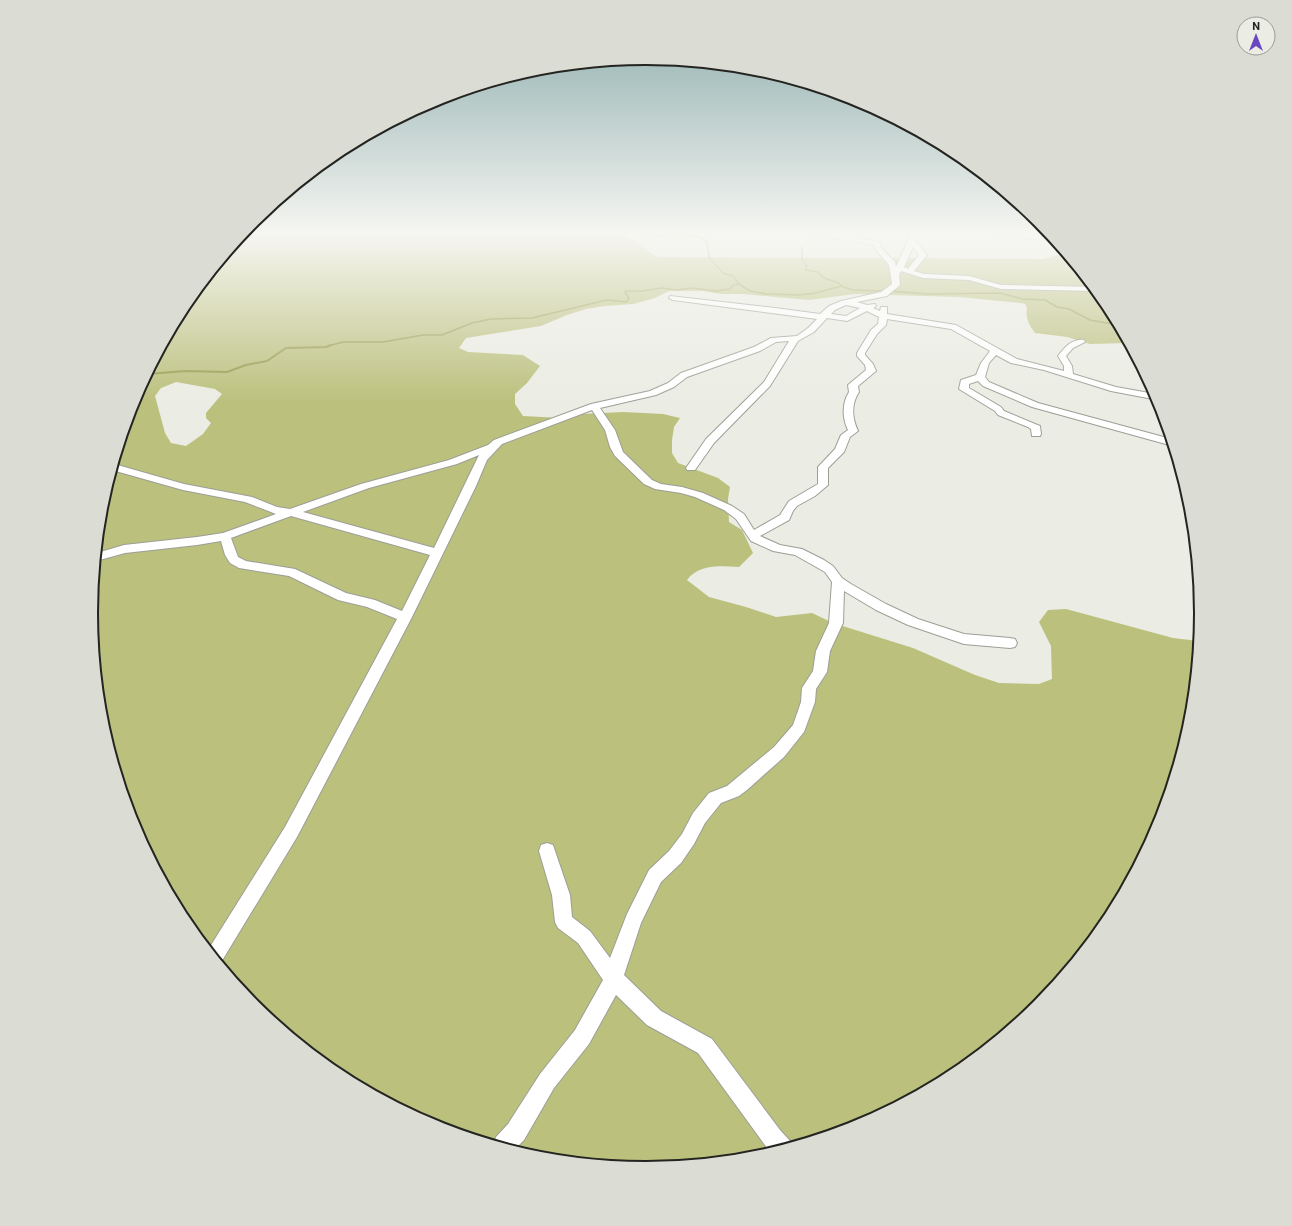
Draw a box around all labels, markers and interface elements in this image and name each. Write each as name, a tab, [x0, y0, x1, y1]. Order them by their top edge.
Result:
north arrow	[1236, 16, 1276, 56]
text: N	[1252, 20, 1260, 33]

